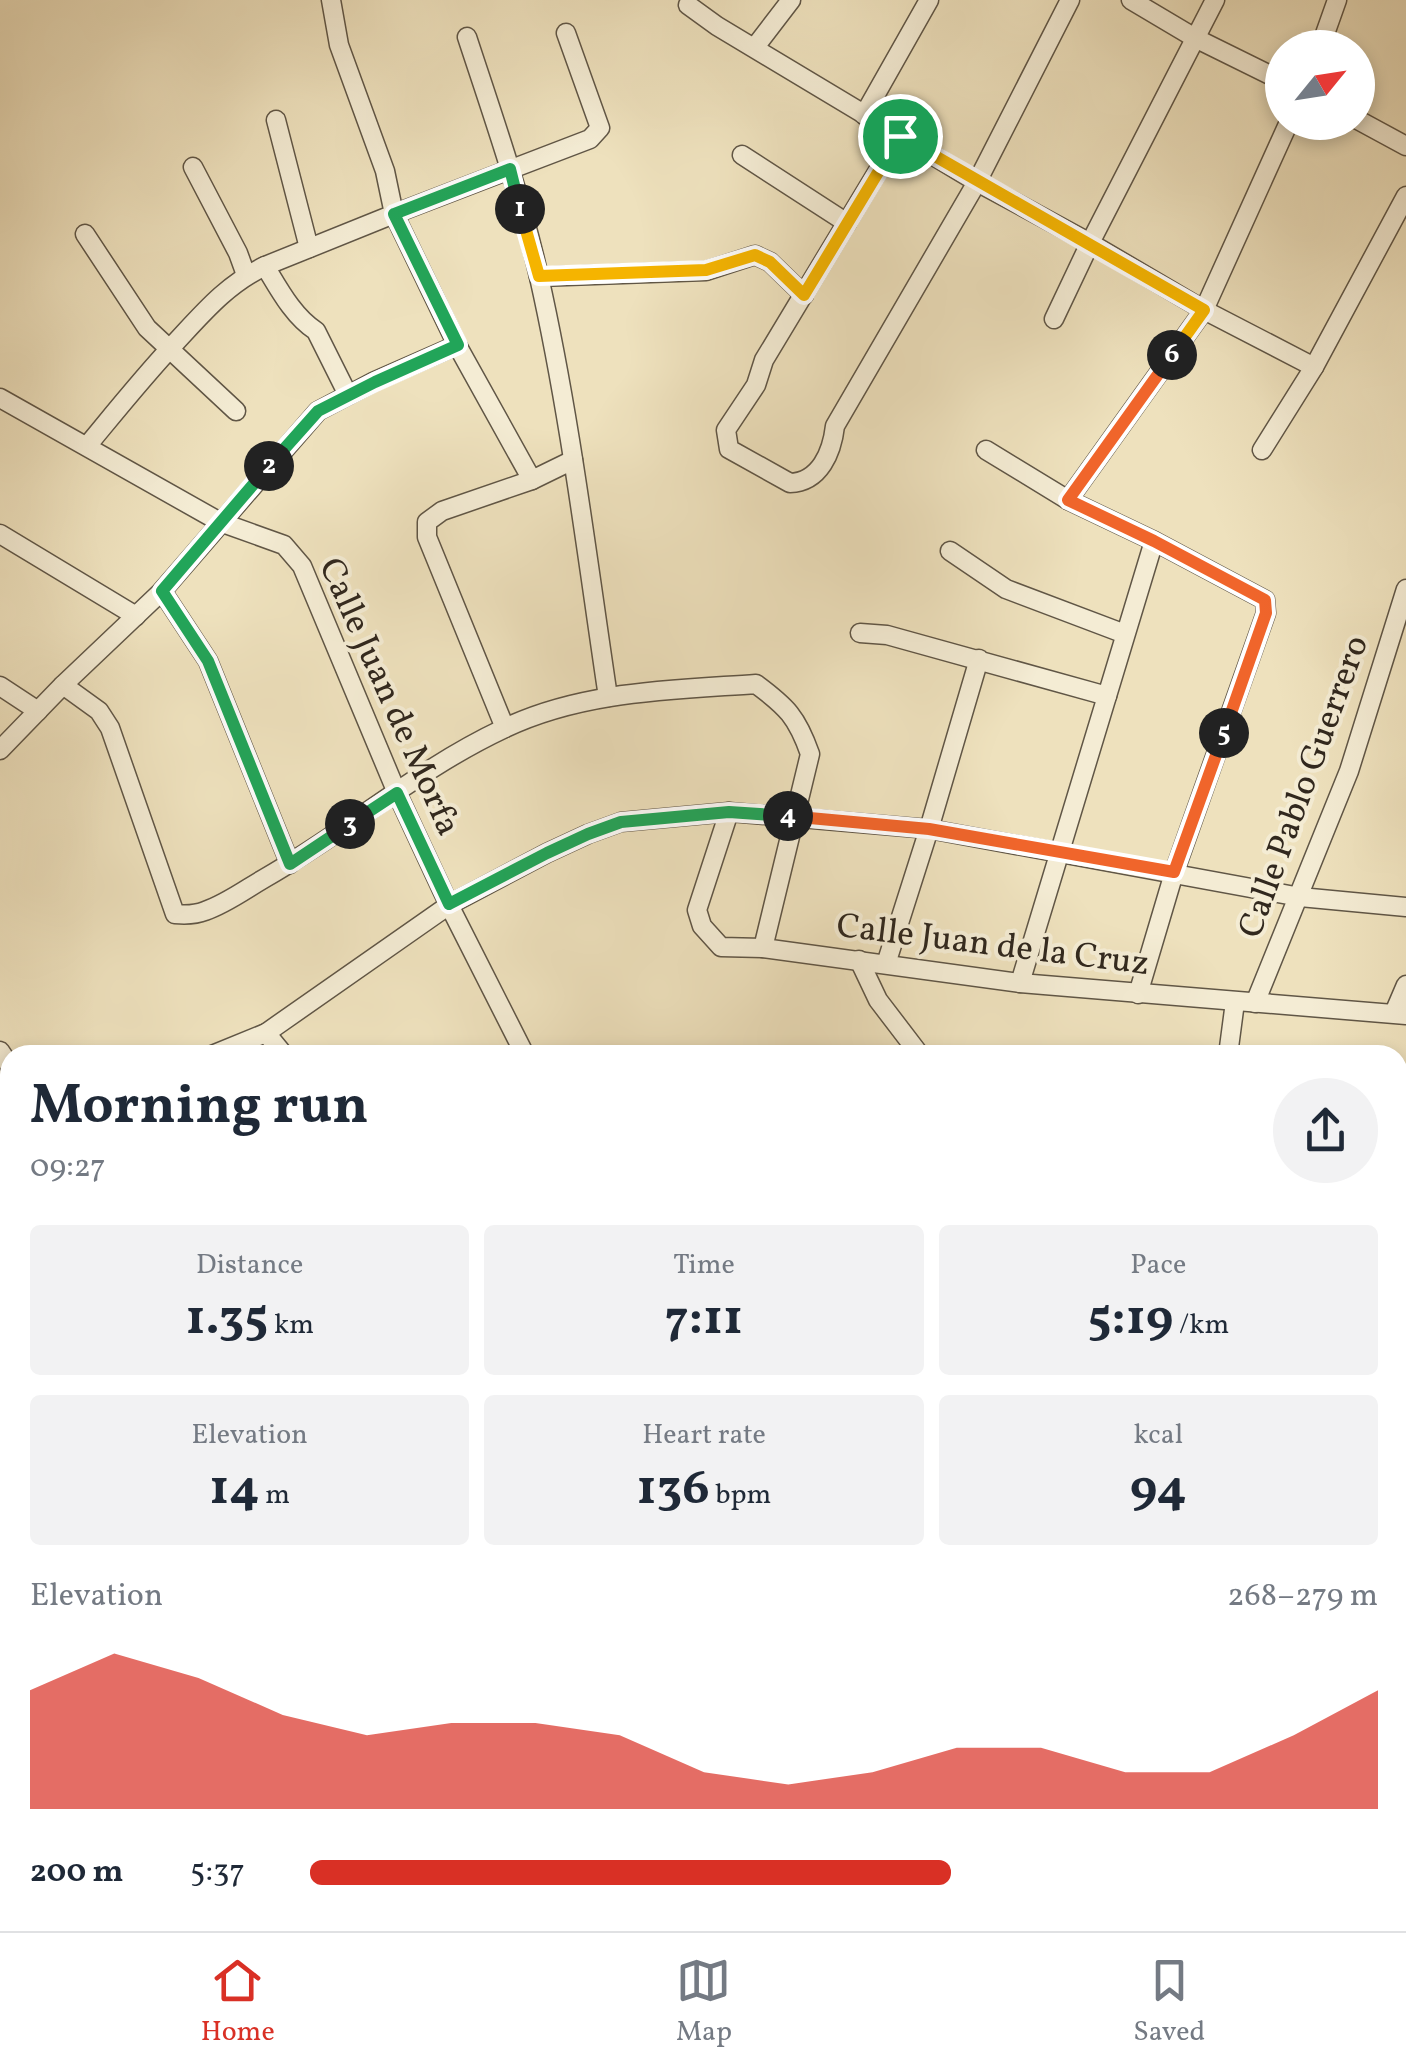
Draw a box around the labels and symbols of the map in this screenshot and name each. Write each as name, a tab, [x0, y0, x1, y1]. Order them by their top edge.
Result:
north arrow	[1265, 30, 1375, 140]
pin	[858, 94, 943, 179]
pin: 1	[495, 184, 545, 234]
pin: 6	[1147, 330, 1197, 380]
pin: 2	[244, 441, 294, 491]
street label: Calle Juan de Morfa	[305, 551, 471, 844]
street label: Calle Pablo Guerrero	[1228, 629, 1382, 945]
pin: 5	[1199, 708, 1249, 758]
pin: 4	[763, 791, 813, 841]
pin: 3	[325, 799, 375, 849]
street label: Calle Juan de la Cruz	[834, 903, 1152, 989]

